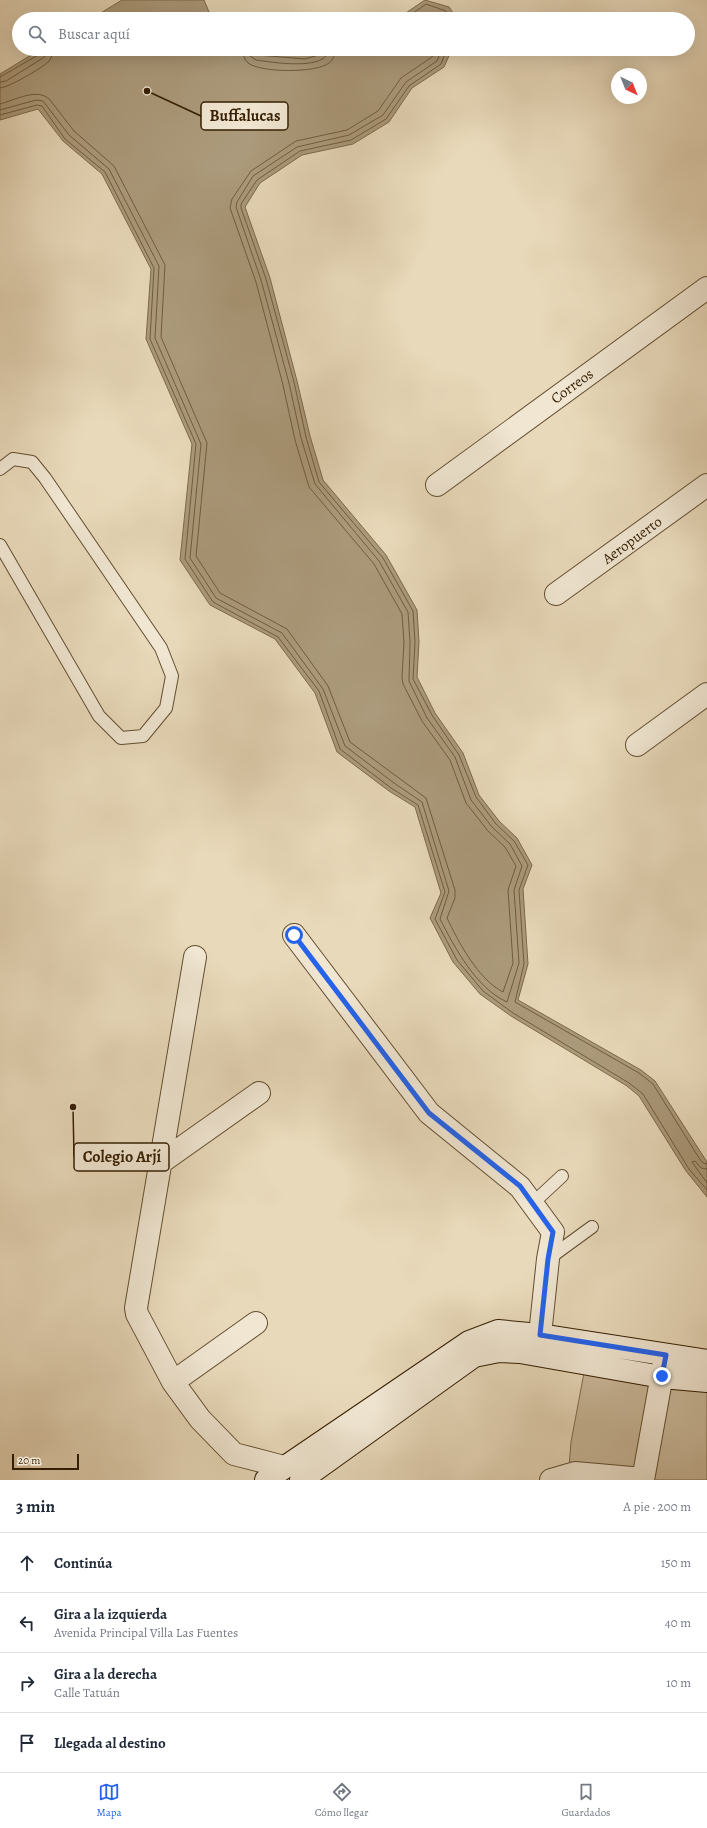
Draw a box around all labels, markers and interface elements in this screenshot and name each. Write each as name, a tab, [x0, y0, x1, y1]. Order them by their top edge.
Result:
search box	[12, 12, 695, 56]
icon: search	[26, 23, 48, 45]
text: Buscar aquí	[58, 24, 130, 44]
north arrow	[611, 68, 647, 104]
callout: Buffalucas	[201, 102, 288, 130]
text: Buffalucas	[209, 105, 281, 127]
street label: Correos	[547, 364, 597, 408]
street label: Aeropuerto	[597, 512, 666, 569]
route start	[285, 926, 303, 944]
callout: Colegio Arjí	[74, 1143, 169, 1171]
text: Colegio Arjí	[83, 1146, 162, 1168]
route end	[653, 1367, 671, 1385]
scale bar	[12, 1452, 79, 1471]
text: 20 m	[18, 1453, 40, 1468]
text: 3 min	[16, 1495, 55, 1518]
text: A pie · 200 m	[623, 1498, 691, 1515]
icon: ahead	[16, 1552, 38, 1574]
text: Continúa	[54, 1553, 112, 1573]
text: 150 m	[661, 1554, 691, 1571]
text: Gira a la izquierda	[54, 1604, 167, 1624]
icon: left	[16, 1612, 38, 1634]
text: 40 m	[665, 1614, 691, 1631]
text: Avenida Principal Villa Las Fuentes	[54, 1624, 238, 1641]
text: Gira a la derecha	[54, 1664, 157, 1684]
icon: right	[16, 1672, 38, 1694]
text: 10 m	[666, 1674, 691, 1691]
text: Calle Tatuán	[54, 1684, 120, 1701]
icon: arrive	[16, 1732, 38, 1754]
text: Llegada al destino	[54, 1733, 166, 1753]
tab: Mapa	[96, 1781, 122, 1820]
tab: Cómo llegar	[315, 1781, 369, 1820]
tab: Guardados	[561, 1781, 611, 1820]

